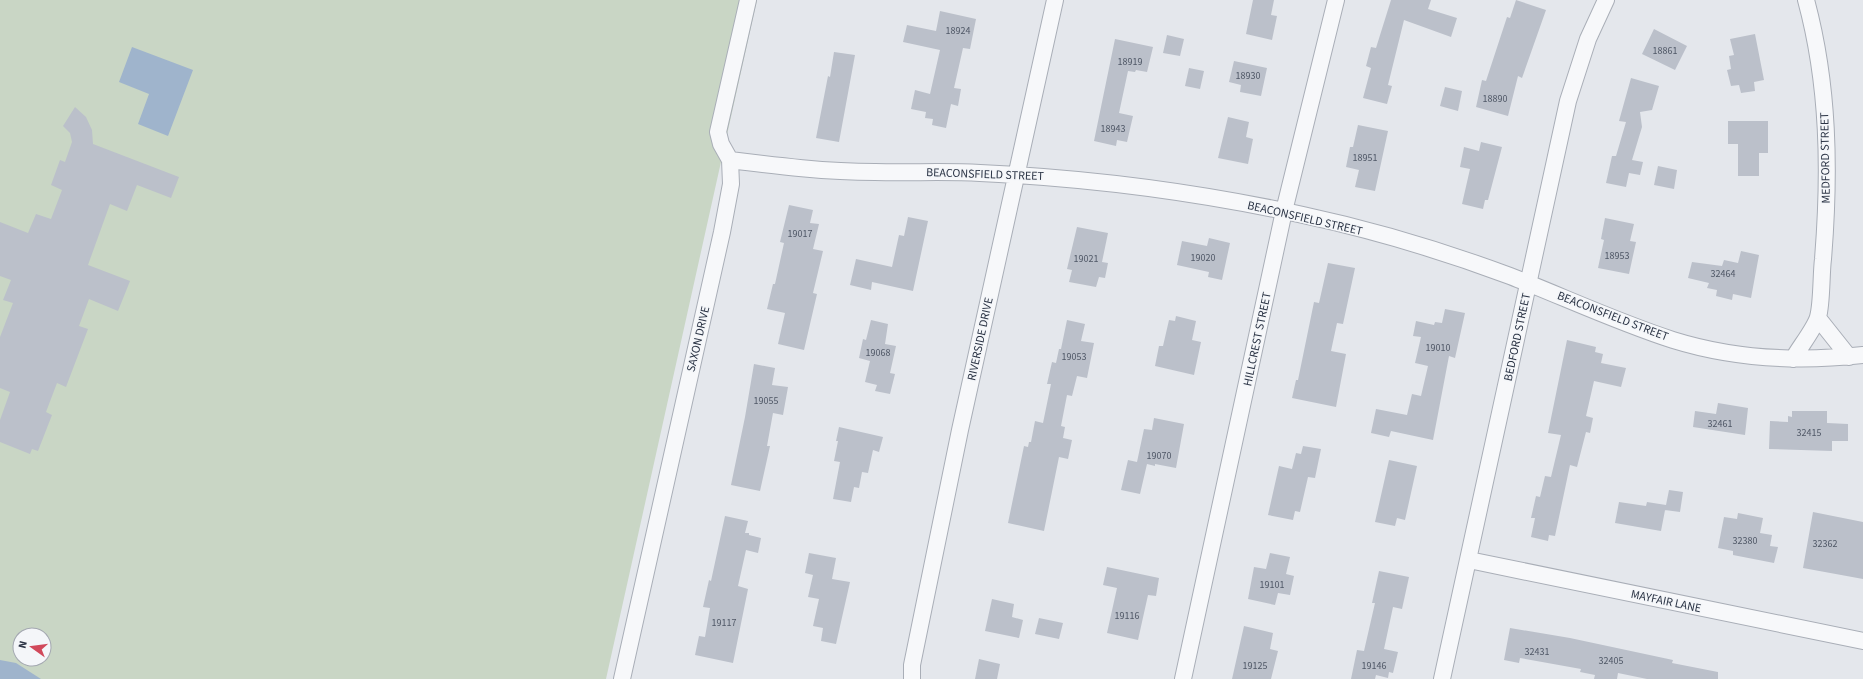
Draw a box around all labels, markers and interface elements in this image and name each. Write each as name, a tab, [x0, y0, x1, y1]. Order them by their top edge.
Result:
house number: 18924	[946, 24, 970, 38]
house number: 18861	[1653, 44, 1677, 58]
house number: 18919	[1118, 55, 1142, 69]
house number: 18930	[1236, 69, 1260, 83]
house number: 18890	[1483, 92, 1507, 106]
street label: MEDFORD STREET	[1816, 112, 1835, 204]
house number: 18943	[1101, 122, 1125, 136]
house number: 18951	[1353, 151, 1377, 165]
street label: BEACONSFIELD STREET	[926, 164, 1045, 185]
street label: BEACONSFIELD STREET	[1246, 197, 1365, 240]
house number: 19017	[788, 227, 812, 241]
house number: 18953	[1605, 249, 1629, 263]
house number: 19020	[1191, 251, 1215, 265]
house number: 19021	[1074, 252, 1098, 266]
house number: 32464	[1711, 267, 1735, 281]
street label: BEACONSFIELD STREET	[1555, 287, 1671, 346]
street label: HILLCREST STREET	[1239, 290, 1276, 388]
street label: BEDFORD STREET	[1500, 291, 1535, 383]
street label: RIVERSIDE DRIVE	[963, 296, 998, 382]
street label: SAXON DRIVE	[683, 305, 714, 374]
house number: 19010	[1426, 341, 1450, 355]
house number: 19068	[866, 346, 890, 360]
house number: 19053	[1062, 350, 1086, 364]
house number: 19055	[754, 394, 778, 408]
house number: 32461	[1708, 417, 1732, 431]
house number: 32415	[1797, 426, 1821, 440]
house number: 19070	[1147, 449, 1171, 463]
house number: 32380	[1733, 534, 1757, 548]
house number: 32362	[1813, 537, 1837, 551]
house number: 19101	[1260, 578, 1284, 592]
street label: MAYFAIR LANE	[1629, 586, 1703, 617]
house number: 19116	[1115, 609, 1139, 623]
house number: 19117	[712, 616, 736, 630]
north arrow	[12, 627, 52, 667]
text: N	[15, 639, 31, 650]
house number: 32431	[1525, 645, 1549, 659]
house number: 32405	[1599, 654, 1623, 668]
house number: 19125	[1243, 659, 1267, 673]
house number: 19146	[1362, 659, 1386, 673]

